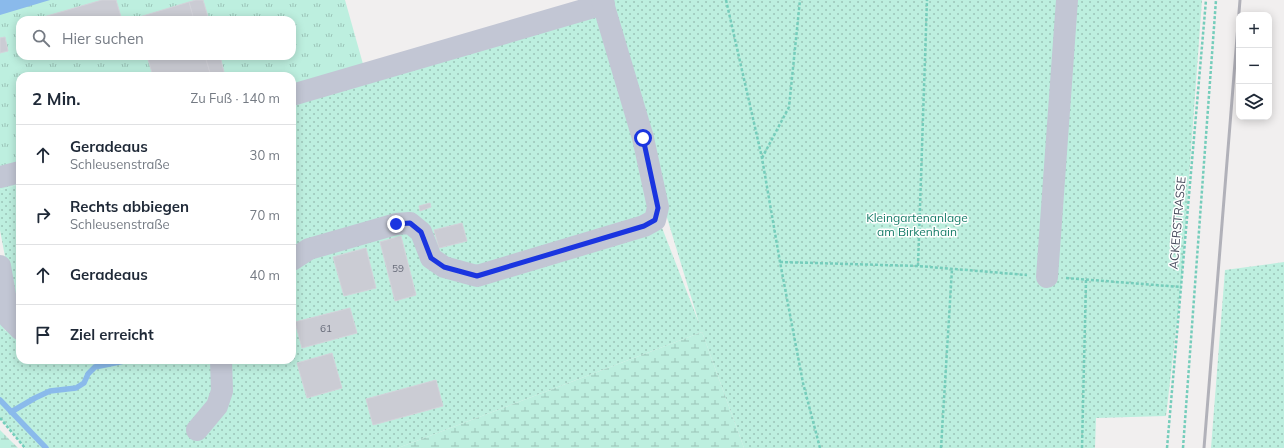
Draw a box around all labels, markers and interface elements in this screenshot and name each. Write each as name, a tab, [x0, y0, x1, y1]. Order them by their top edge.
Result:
map controls	[1236, 12, 1272, 120]
button: +	[1236, 12, 1272, 48]
search box	[16, 16, 296, 60]
icon: search	[30, 27, 52, 49]
text: Hier suchen	[62, 29, 144, 48]
button: −	[1236, 48, 1272, 84]
button: layers	[1236, 84, 1272, 120]
text: 2 Min.	[32, 88, 81, 109]
text: Zu Fuß · 140 m	[191, 90, 280, 106]
route start	[634, 129, 652, 147]
text: Geradeaus	[70, 137, 148, 156]
icon: ahead	[32, 144, 54, 166]
text: 30 m	[250, 147, 280, 163]
text: Schleusenstraße	[70, 156, 170, 172]
street label: ACKERSTRASSE	[1165, 176, 1189, 270]
text: Rechts abbiegen	[70, 197, 189, 216]
icon: right	[32, 204, 54, 226]
text: 70 m	[250, 207, 280, 223]
park label: Kleingartenanlage am Birkenhain	[866, 210, 968, 239]
route end	[387, 215, 405, 233]
text: Schleusenstraße	[70, 216, 170, 232]
house number: 59	[392, 262, 404, 275]
icon: ahead	[32, 264, 54, 286]
text: Geradeaus	[70, 265, 148, 284]
text: 40 m	[250, 267, 280, 283]
house number: 61	[320, 322, 332, 335]
icon: arrive	[32, 324, 54, 346]
text: Ziel erreicht	[70, 325, 154, 344]

